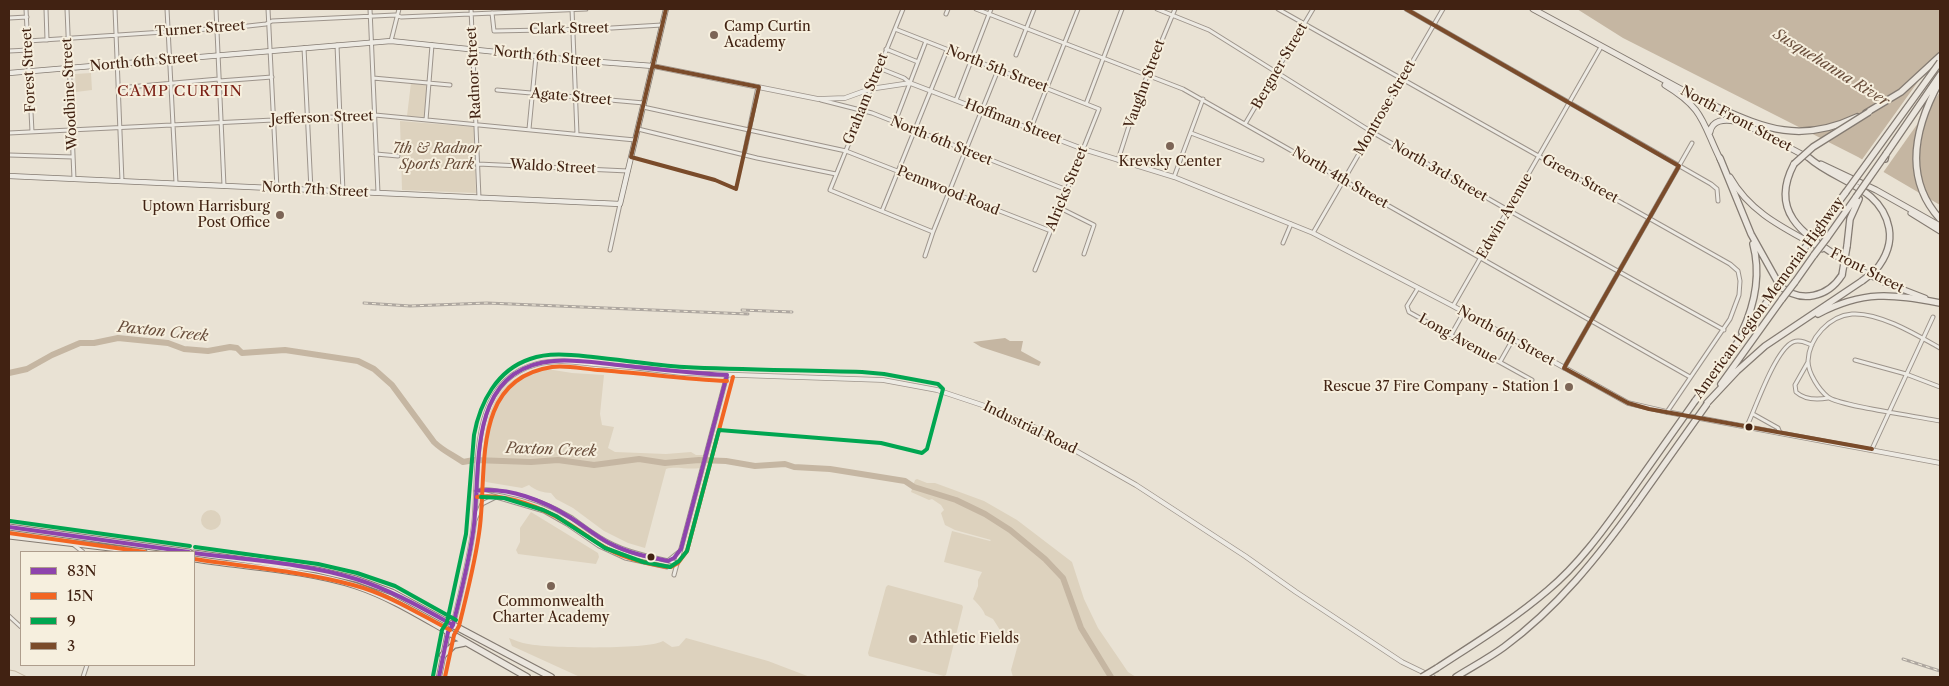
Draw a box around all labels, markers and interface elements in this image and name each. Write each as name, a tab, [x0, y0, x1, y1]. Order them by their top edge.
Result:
street label: Turner Street	[154, 17, 246, 41]
place label: Camp Curtin Academy	[724, 19, 811, 52]
street label: Clark Street	[529, 20, 609, 38]
street label: Bergner Street	[1249, 20, 1311, 112]
water label: Susquehanna River	[1770, 25, 1892, 111]
street label: Radnor Street	[463, 26, 485, 120]
street label: Forest Street	[18, 27, 40, 113]
marker: Camp Curtin Academy	[708, 29, 720, 41]
street label: Woodbine Street	[59, 37, 81, 151]
street label: Vaughn Street	[1121, 37, 1169, 131]
street label: North 5th Street	[944, 42, 1050, 96]
street label: North 6th Street	[492, 43, 602, 71]
street label: North 6th Street	[89, 49, 199, 75]
street label: Graham Street	[840, 51, 892, 147]
street label: Montrose Street	[1351, 57, 1419, 159]
district label: CAMP CURTIN	[116, 83, 244, 101]
street label: North Front Street	[1677, 83, 1795, 155]
street label: Agate Street	[530, 85, 612, 109]
street label: Hoffman Street	[962, 96, 1064, 148]
street label: Jefferson Street	[270, 108, 374, 128]
street label: North 6th Street	[888, 113, 994, 169]
street label: North 3rd Street	[1388, 137, 1490, 205]
marker: Krevsky Center	[1164, 140, 1176, 152]
park label: 7th & Radnor Sports Park	[393, 141, 481, 174]
street label: Alricks Street	[1042, 144, 1092, 234]
street label: North 4th Street	[1289, 144, 1391, 212]
street label: Green Street	[1539, 151, 1621, 207]
place label: Krevsky Center	[1118, 154, 1222, 170]
street label: Waldo Street	[510, 156, 596, 178]
street label: Pennwood Road	[894, 163, 1002, 219]
street label: Edwin Avenue	[1474, 170, 1536, 262]
street label: North 7th Street	[261, 179, 369, 201]
street label: American Legion Memorial Highway	[1690, 194, 1848, 402]
place label: Uptown Harrisburg Post Office	[142, 199, 270, 232]
marker: Uptown Harrisburg Post Office	[274, 209, 286, 221]
street label: Front Street	[1827, 245, 1907, 297]
street label: North 6th Street	[1455, 302, 1557, 370]
street label: Long Avenue	[1416, 310, 1500, 368]
water label: Paxton Creek	[117, 318, 209, 346]
place label: Rescue 37 Fire Company - Station 1	[1323, 379, 1559, 395]
marker: Rescue 37 Fire Company - Station 1	[1563, 381, 1575, 393]
street label: Industrial Road	[980, 398, 1080, 458]
unlabelled marker	[1744, 422, 1754, 432]
water label: Paxton Creek	[505, 439, 597, 461]
legend	[20, 551, 195, 666]
unlabelled marker	[646, 552, 656, 562]
text: 83N	[67, 561, 97, 580]
marker: Commonwealth Charter Academy	[545, 580, 557, 592]
text: 15N	[67, 586, 94, 605]
place label: Commonwealth Charter Academy	[493, 594, 609, 626]
text: 9	[67, 611, 76, 630]
place label: Athletic Fields	[923, 631, 1019, 647]
marker: Athletic Fields	[907, 633, 919, 645]
text: 3	[67, 636, 75, 655]

